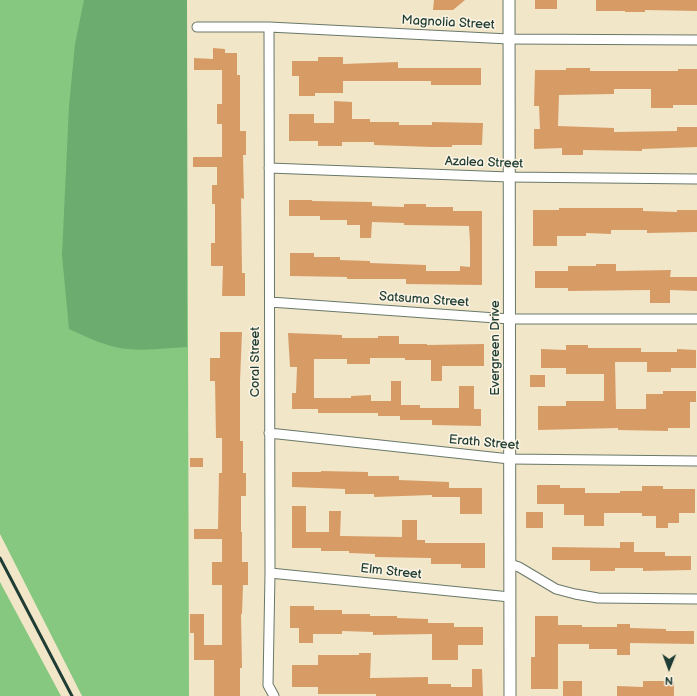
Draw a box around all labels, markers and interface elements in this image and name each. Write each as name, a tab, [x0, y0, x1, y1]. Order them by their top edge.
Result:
street label: Magnolia Street	[401, 13, 495, 33]
street label: Azalea Street	[445, 154, 523, 172]
street label: Satsuma Street	[379, 289, 469, 311]
street label: Evergreen Drive	[488, 300, 504, 396]
street label: Coral Street	[248, 327, 264, 397]
street label: Erath Street	[448, 432, 520, 454]
street label: Elm Street	[360, 561, 422, 583]
north arrow	[649, 648, 689, 688]
text: N	[665, 674, 673, 687]

